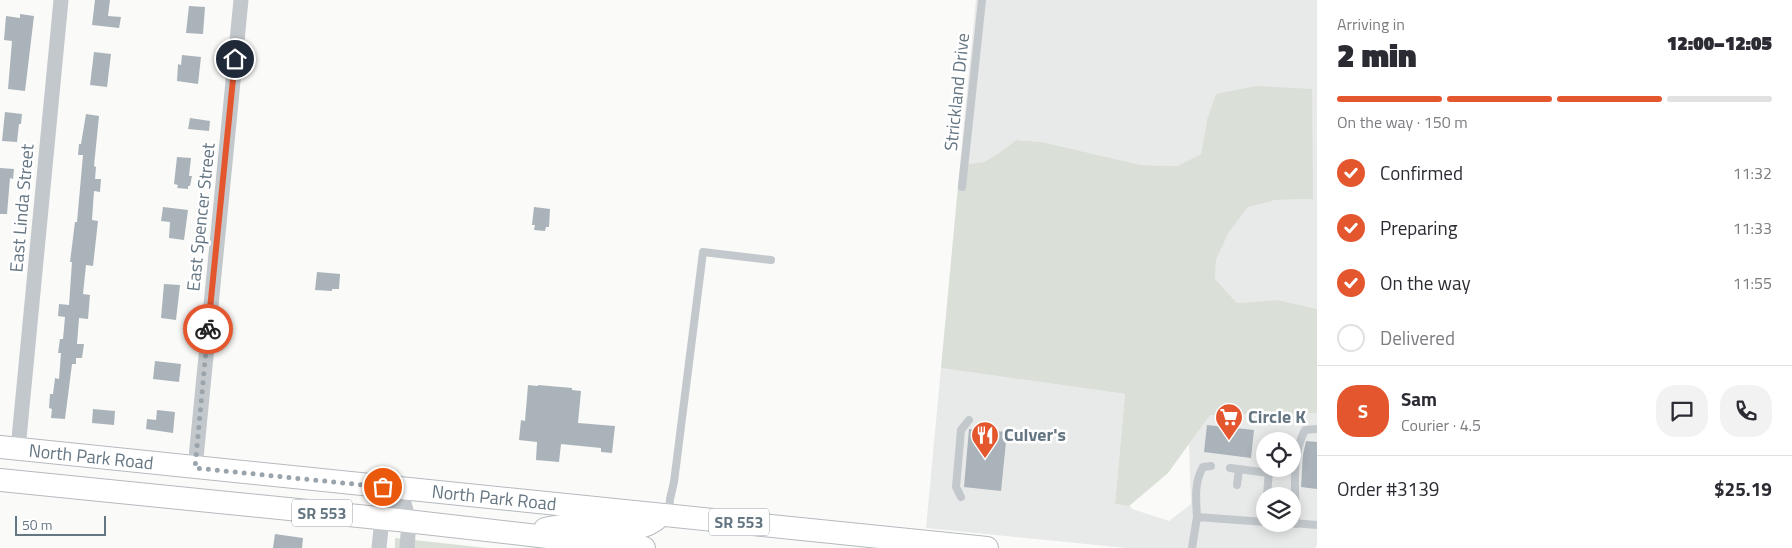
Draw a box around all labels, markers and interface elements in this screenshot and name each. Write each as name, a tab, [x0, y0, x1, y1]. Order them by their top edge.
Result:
text: Arriving in	[1337, 12, 1405, 36]
text: 12:00–12:05	[1667, 28, 1772, 57]
text: 2 min	[1337, 31, 1417, 79]
street label: Strickland Drive	[937, 32, 976, 152]
pin	[214, 38, 256, 80]
icon: home	[221, 45, 249, 73]
text: On the way · 150 m	[1337, 110, 1468, 134]
street label: East Spencer Street	[179, 141, 222, 292]
street label: East Linda Street	[2, 142, 41, 273]
text: Confirmed	[1380, 158, 1463, 187]
icon: check	[1337, 159, 1365, 187]
text: 11:32	[1733, 161, 1772, 185]
text: Preparing	[1380, 213, 1457, 242]
icon: check	[1337, 214, 1365, 242]
text: 11:33	[1733, 216, 1772, 240]
text: On the way	[1380, 268, 1471, 297]
icon: check	[1337, 269, 1365, 297]
text: 11:55	[1733, 271, 1772, 295]
courier	[183, 304, 233, 354]
icon: bike	[194, 315, 222, 343]
text: Delivered	[1380, 323, 1455, 352]
text: Sam	[1401, 384, 1437, 413]
button: chat	[1656, 385, 1708, 437]
button: phone	[1720, 385, 1772, 437]
text: S	[1358, 396, 1368, 425]
supermarket icon: Circle K	[1214, 402, 1244, 441]
place label: Circle K	[1248, 403, 1306, 430]
text: Courier · 4.5	[1401, 413, 1481, 437]
restaurant icon: Culver's	[970, 420, 1000, 459]
place label: Culver's	[1004, 421, 1066, 448]
map controls	[1256, 432, 1301, 532]
button: locate	[1256, 432, 1301, 477]
street label: North Park Road	[27, 437, 155, 476]
pin	[362, 466, 404, 508]
icon: bag	[369, 473, 397, 501]
text: Order #3139	[1337, 474, 1439, 503]
text: $25.19	[1714, 474, 1772, 503]
street label: North Park Road	[430, 478, 558, 517]
button: layers	[1256, 487, 1301, 532]
road number: SR 553	[292, 499, 352, 526]
road number: SR 553	[709, 508, 769, 536]
scale bar	[15, 513, 106, 536]
text: 50 m	[22, 514, 52, 535]

